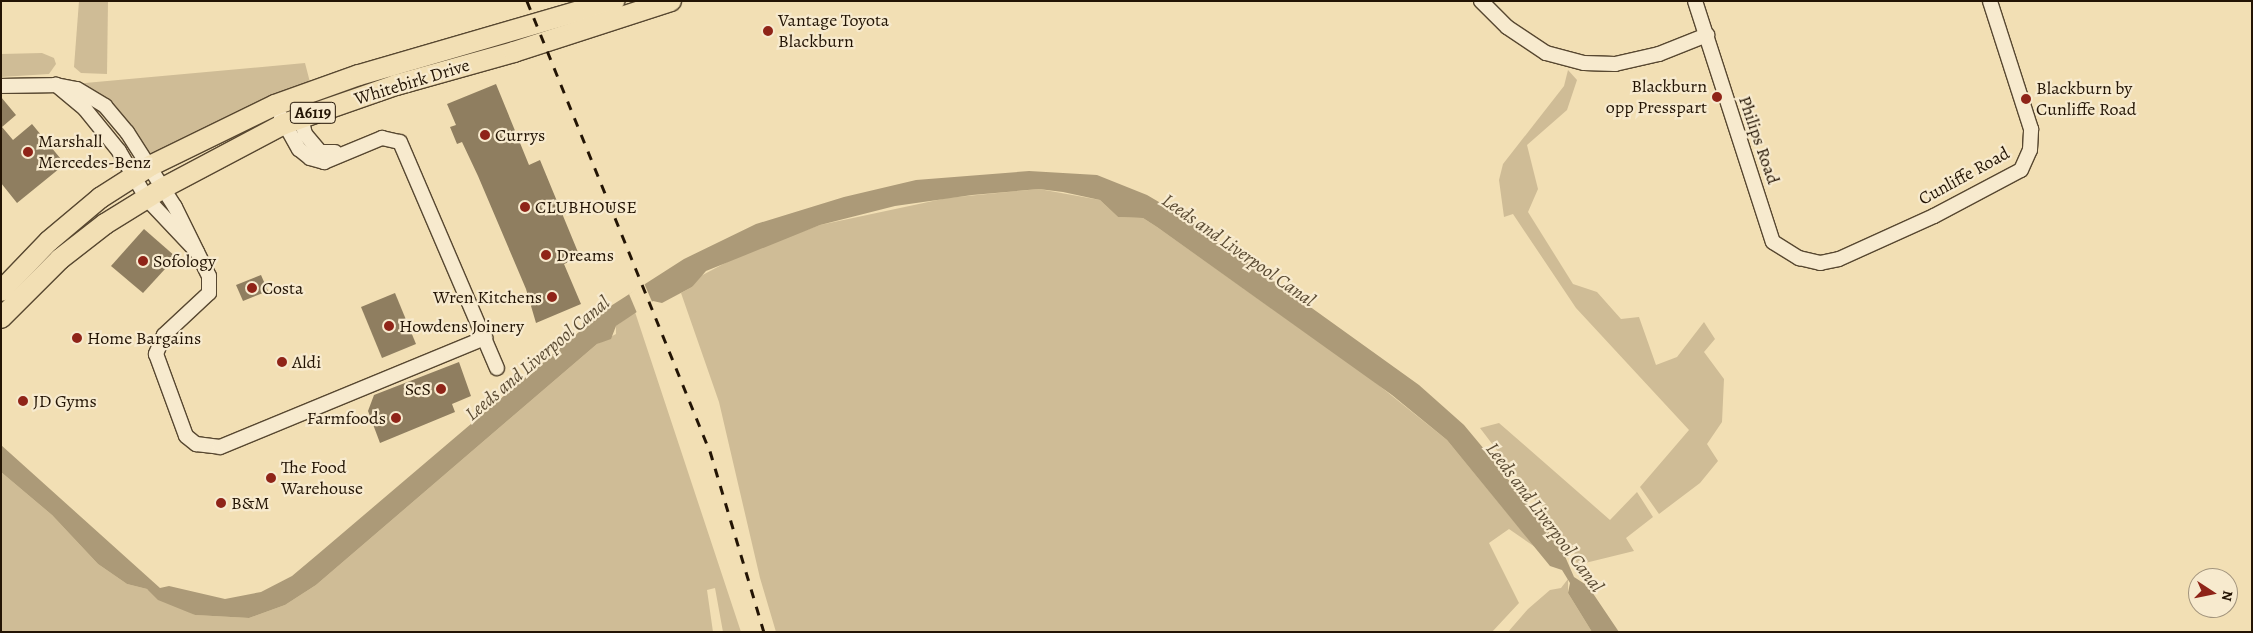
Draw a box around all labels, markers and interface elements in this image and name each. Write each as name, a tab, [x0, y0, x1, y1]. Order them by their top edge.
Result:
place label: Vantage Toyota Blackburn	[778, 10, 889, 52]
marker: Vantage Toyota Blackburn	[762, 25, 774, 37]
street label: Whitebirk Drive	[352, 54, 472, 110]
place label: Blackburn opp Presspart	[1606, 76, 1707, 118]
place label: Blackburn by Cunliffe Road	[2036, 78, 2136, 120]
marker: Blackburn opp Presspart	[1711, 91, 1723, 103]
street label: Philips Road	[1734, 93, 1784, 187]
marker: Blackburn by Cunliffe Road	[2020, 93, 2032, 105]
road number: A6119	[289, 100, 337, 126]
place label: Currys	[495, 124, 545, 146]
marker: Currys	[479, 129, 491, 141]
place label: Marshall Mercedes-Benz	[38, 131, 151, 173]
street label: Cunliffe Road	[1915, 142, 2013, 210]
marker: Marshall Mercedes-Benz	[22, 146, 34, 158]
water label: Leeds and Liverpool Canal	[1157, 190, 1319, 312]
place label: CLUBHOUSE	[535, 196, 637, 218]
marker: CLUBHOUSE	[519, 201, 531, 213]
place label: Dreams	[556, 244, 614, 266]
marker: Dreams	[540, 249, 552, 261]
place label: Sofology	[153, 250, 216, 272]
marker: Sofology	[137, 255, 149, 267]
place label: Costa	[262, 277, 303, 299]
marker: Costa	[246, 282, 258, 294]
place label: Wren Kitchens	[433, 286, 542, 308]
marker: Wren Kitchens	[546, 291, 558, 303]
water label: Leeds and Liverpool Canal	[461, 292, 615, 426]
place label: Howdens Joinery	[399, 315, 524, 337]
marker: Howdens Joinery	[383, 320, 395, 332]
place label: Home Bargains	[87, 327, 201, 349]
marker: Home Bargains	[71, 332, 83, 344]
place label: Aldi	[292, 351, 321, 373]
marker: Aldi	[276, 356, 288, 368]
place label: ScS	[405, 378, 431, 400]
marker: ScS	[435, 383, 447, 395]
place label: JD Gyms	[33, 390, 97, 412]
marker: JD Gyms	[17, 395, 29, 407]
place label: Farmfoods	[307, 407, 386, 429]
marker: Farmfoods	[390, 412, 402, 424]
water label: Leeds and Liverpool Canal	[1480, 439, 1608, 597]
place label: The Food Warehouse	[281, 457, 363, 499]
marker: The Food Warehouse	[265, 472, 277, 484]
place label: B&M	[231, 492, 270, 514]
marker: B&M	[215, 497, 227, 509]
north arrow	[2188, 568, 2238, 618]
text: N	[2217, 589, 2238, 603]

